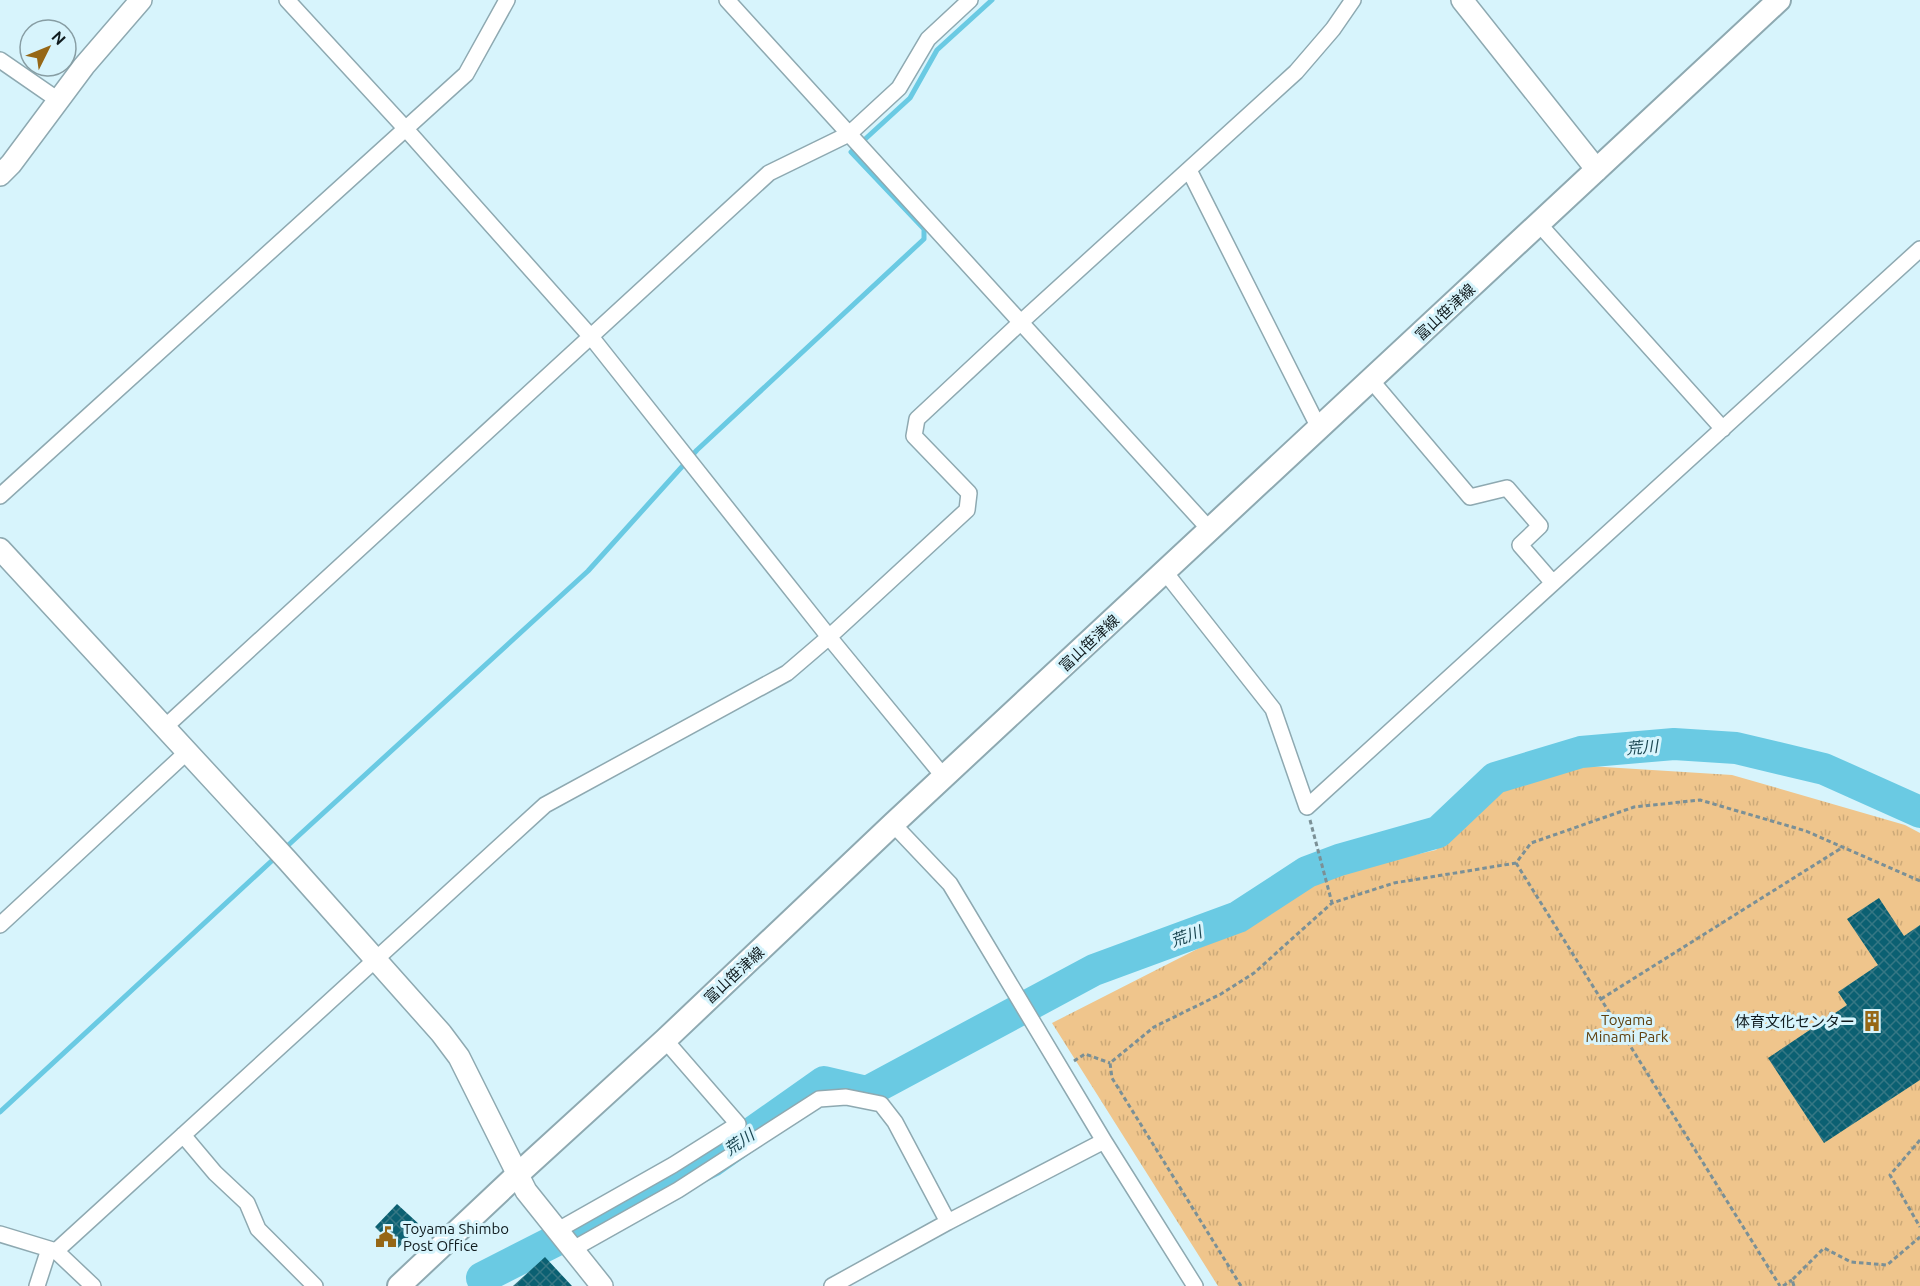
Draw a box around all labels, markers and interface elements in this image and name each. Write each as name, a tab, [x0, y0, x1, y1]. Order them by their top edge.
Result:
north arrow	[18, 18, 78, 78]
text: N	[48, 27, 70, 48]
street label: 富山笹津線	[1412, 280, 1478, 344]
street label: 富山笹津線	[1056, 611, 1122, 675]
water label: 荒川	[1625, 736, 1661, 757]
water label: 荒川	[1168, 921, 1206, 950]
street label: 富山笹津線	[701, 943, 767, 1007]
building icon: 体育文化センター	[1860, 1009, 1884, 1033]
park label: Toyama Minami Park	[1586, 1011, 1669, 1045]
place label: 体育文化センター	[1735, 1013, 1855, 1030]
water label: 荒川	[721, 1124, 759, 1159]
place label: Toyama Shimbo Post Office	[403, 1220, 509, 1254]
public building icon: Toyama Shimbo Post Office	[374, 1225, 398, 1249]

